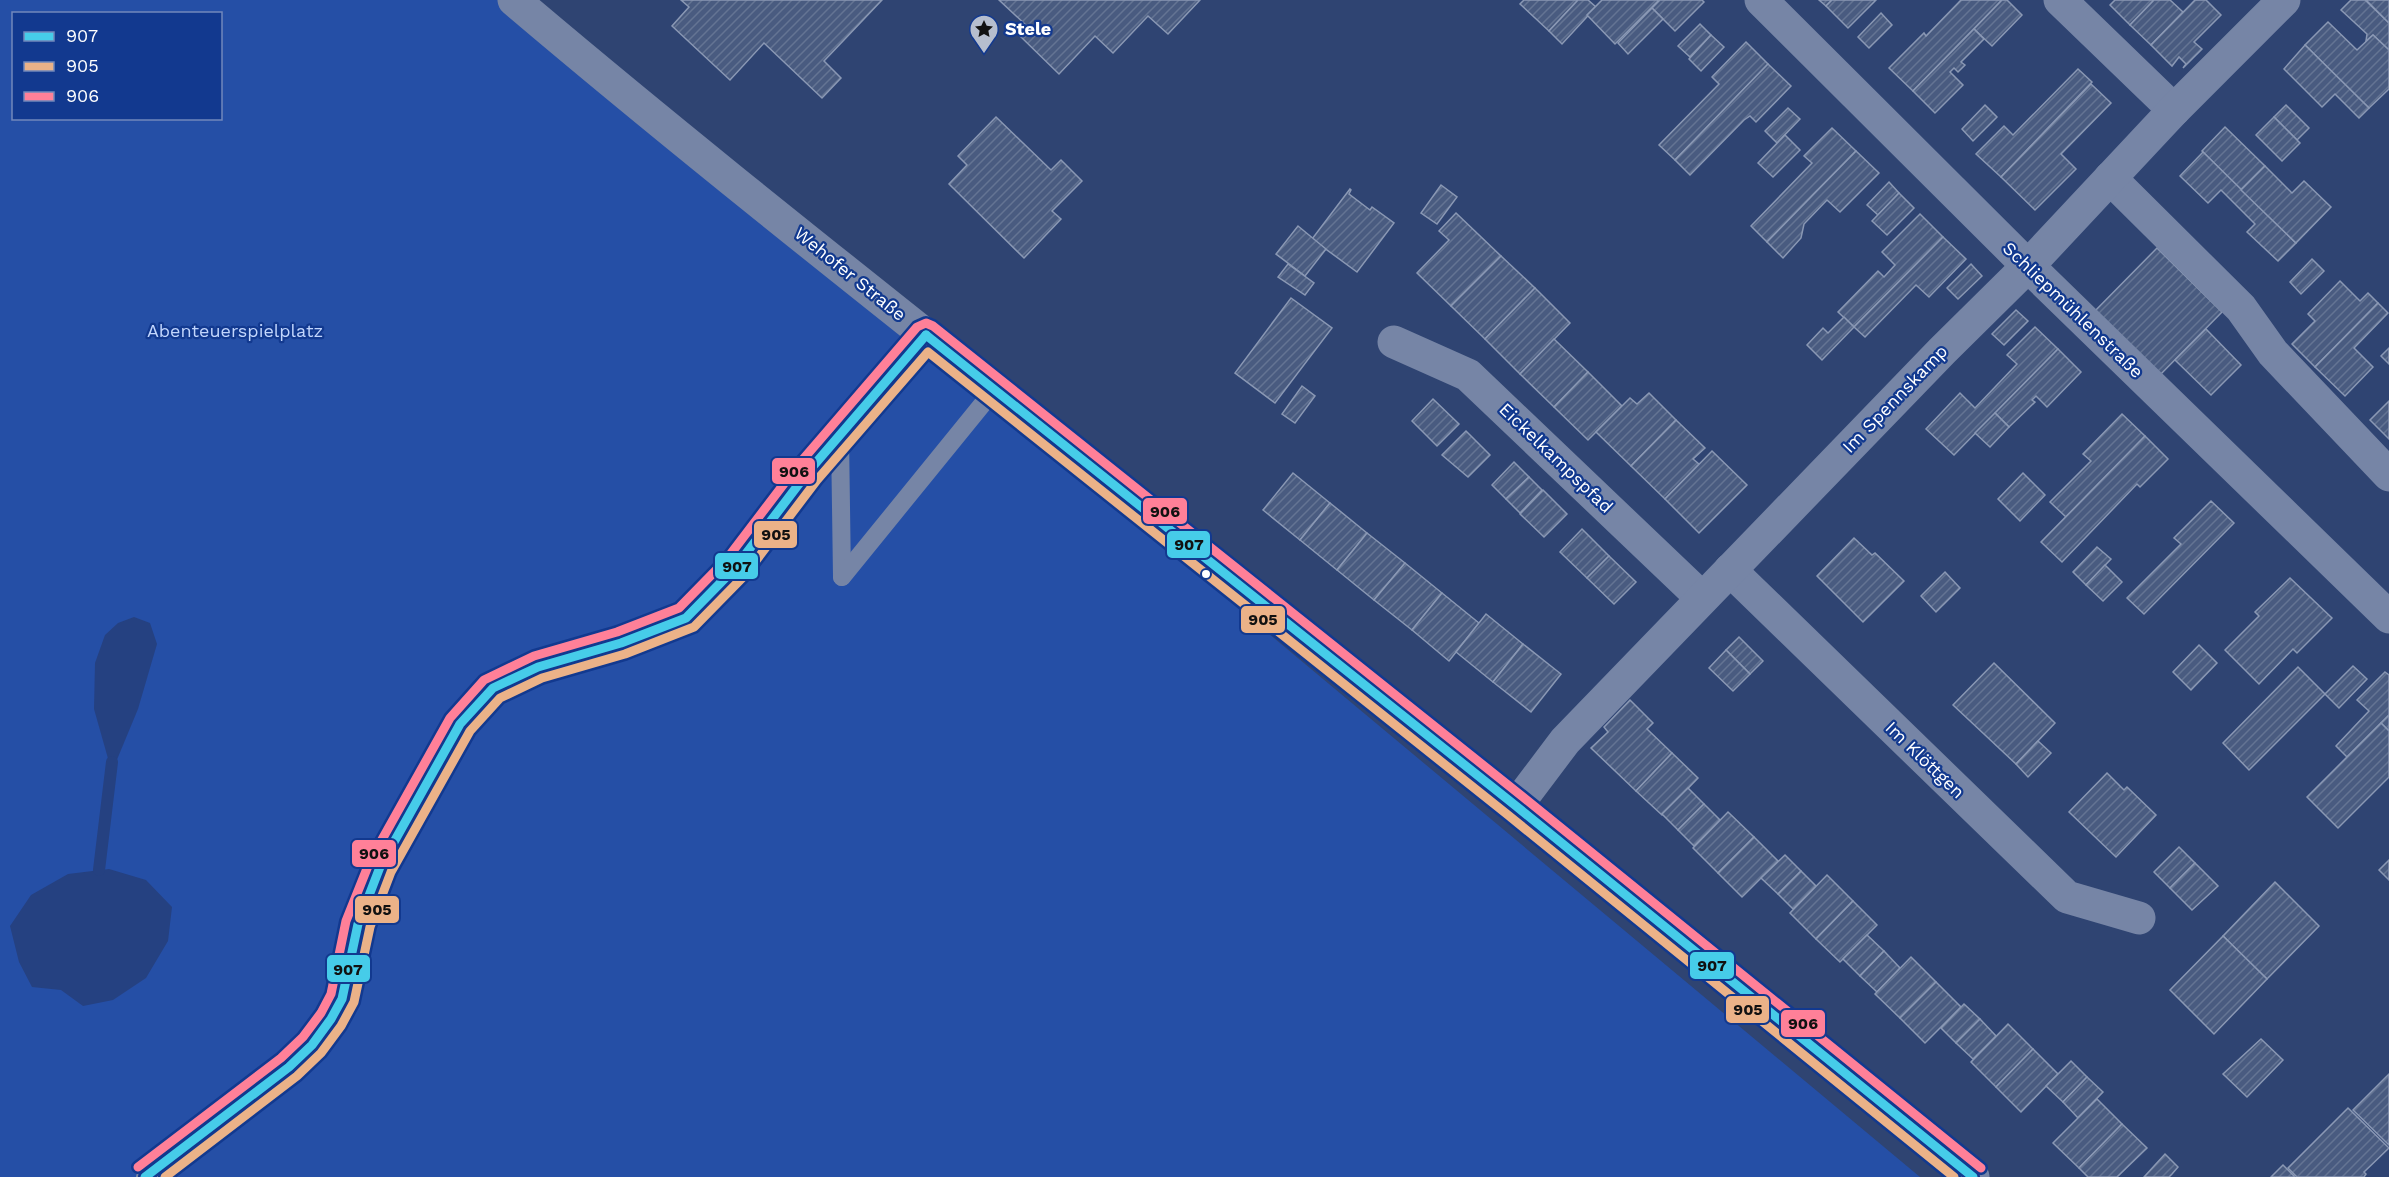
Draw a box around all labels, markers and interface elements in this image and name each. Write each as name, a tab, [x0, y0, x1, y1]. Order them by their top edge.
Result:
legend	[12, 12, 222, 120]
place icon: Stele	[968, 13, 1000, 55]
place label: Stele	[1005, 18, 1051, 39]
text: 907	[66, 25, 98, 46]
text: 905	[66, 55, 99, 76]
text: 906	[66, 85, 99, 106]
street label: Wehofer Straße	[790, 222, 910, 325]
street label: Schliepmühlenstraße	[1999, 237, 2148, 382]
park label: Abenteuerspielplatz	[147, 320, 323, 341]
street label: Im Spennskamp	[1838, 340, 1952, 457]
street label: Eickelkampspfad	[1495, 398, 1617, 517]
line badge: 906	[771, 457, 816, 485]
text: 906	[779, 462, 809, 481]
line badge: 906	[1142, 497, 1188, 525]
text: 906	[1150, 502, 1180, 521]
line badge: 905	[753, 520, 798, 549]
text: 905	[761, 525, 791, 544]
line badge: 907	[1166, 530, 1211, 559]
text: 907	[1174, 535, 1204, 554]
line badge: 907	[714, 552, 759, 580]
text: 907	[722, 557, 752, 576]
unlabelled marker	[1200, 568, 1212, 580]
line badge: 905	[1240, 605, 1286, 634]
text: 905	[1248, 610, 1278, 629]
street label: Im Klöttgen	[1882, 717, 1969, 802]
line badge: 906	[351, 839, 397, 868]
text: 906	[359, 844, 389, 863]
line badge: 905	[354, 895, 400, 924]
text: 905	[362, 900, 392, 919]
line badge: 907	[1689, 951, 1735, 980]
line badge: 907	[326, 954, 371, 983]
text: 907	[1697, 956, 1727, 975]
text: 907	[333, 960, 363, 979]
line badge: 905	[1725, 995, 1770, 1024]
text: 905	[1733, 1000, 1763, 1019]
line badge: 906	[1780, 1009, 1826, 1038]
text: 906	[1788, 1014, 1818, 1033]

